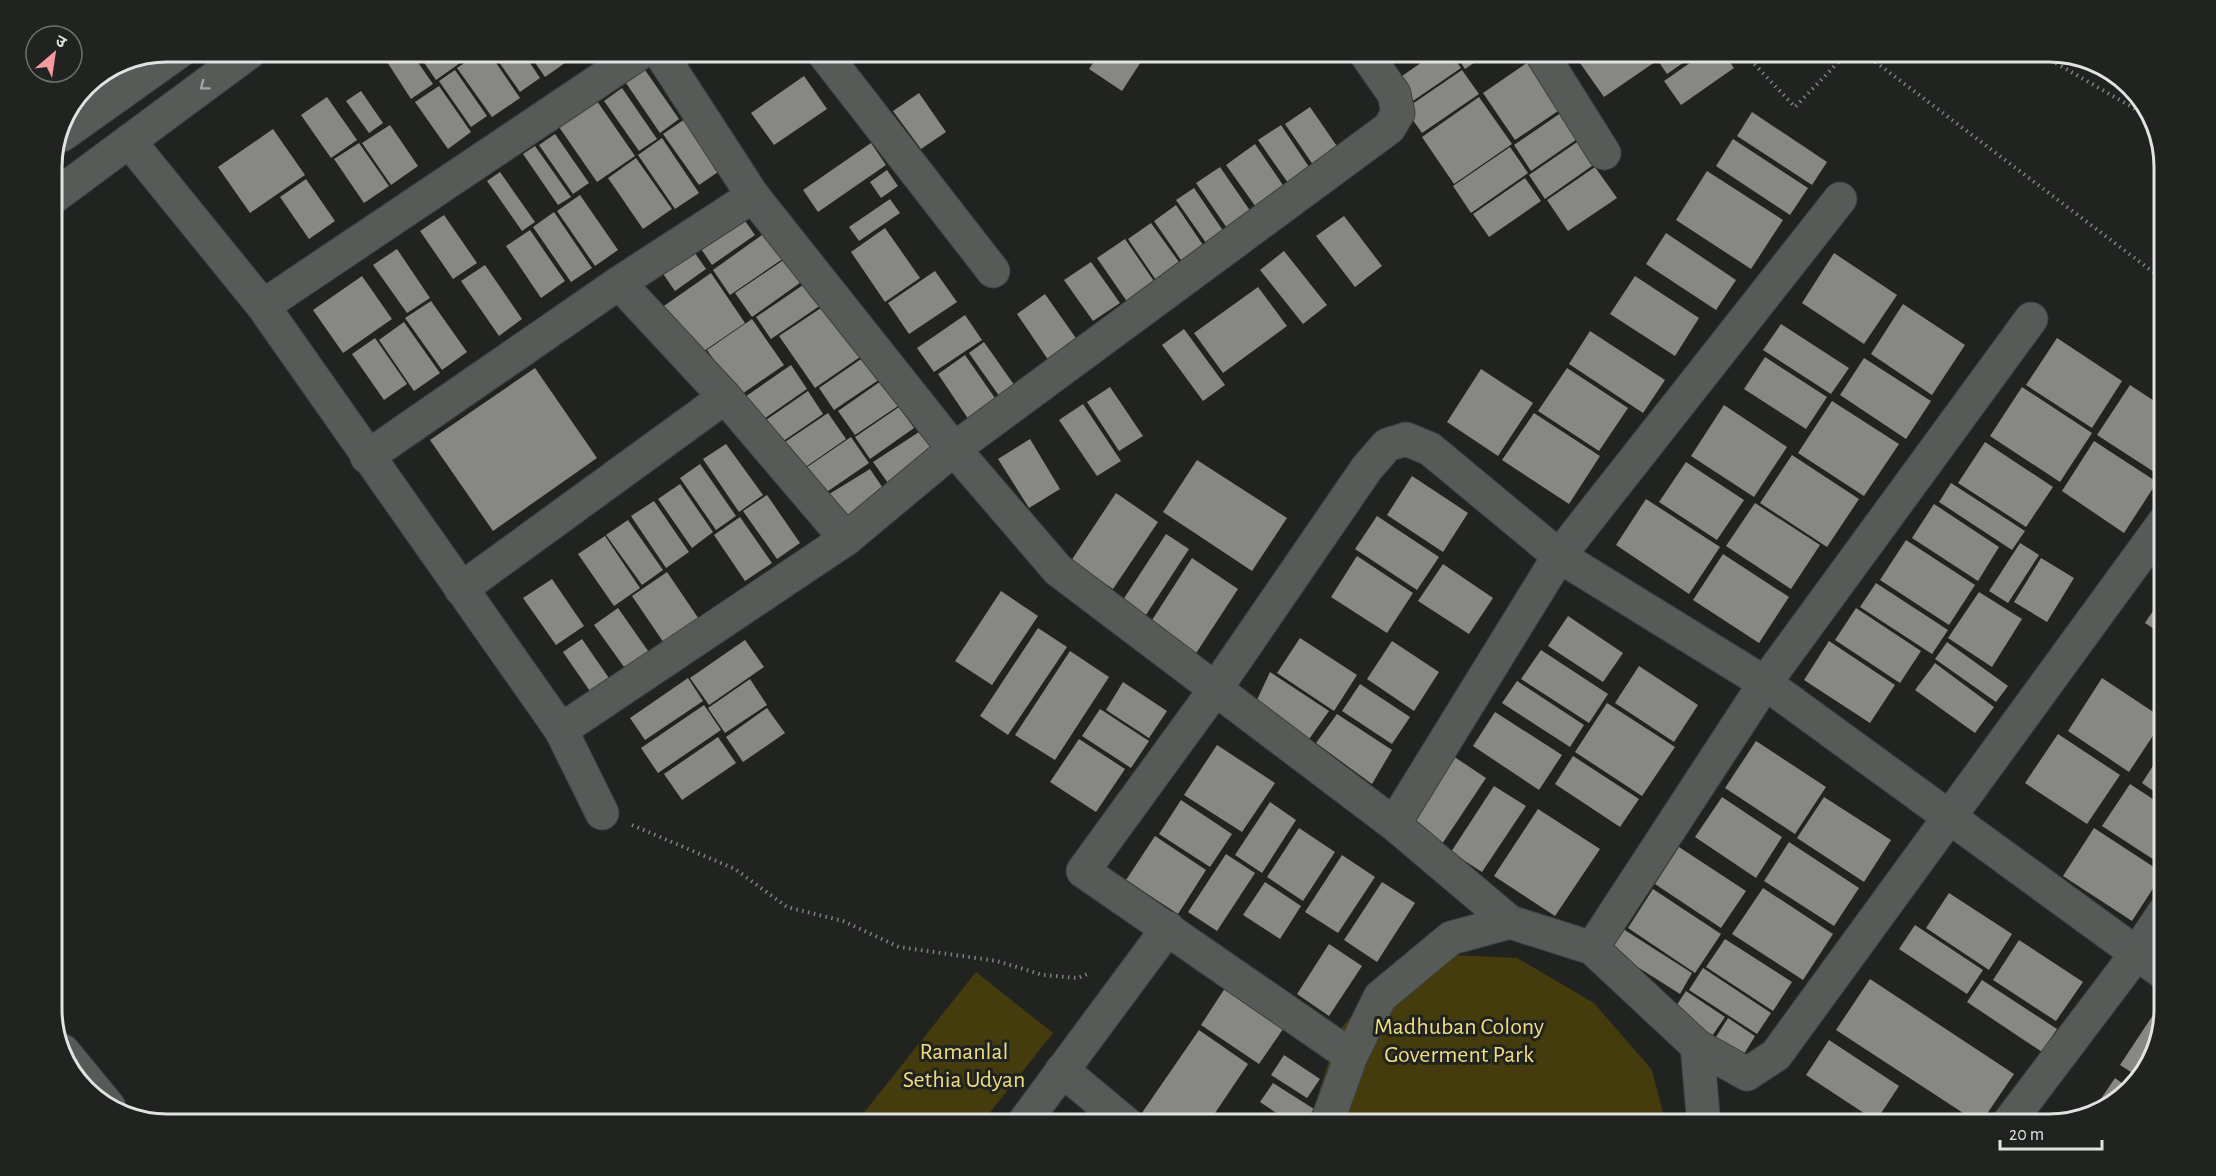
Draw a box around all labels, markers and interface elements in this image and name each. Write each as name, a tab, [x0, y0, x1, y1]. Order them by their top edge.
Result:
north arrow	[24, 24, 84, 84]
text: उ	[53, 32, 69, 51]
one-way arrow	[199, 79, 210, 90]
park label: Madhuban Colony Goverment Park	[1374, 1015, 1544, 1067]
park label: Ramanlal Sethia Udyan	[903, 1040, 1025, 1092]
scale bar	[2000, 1113, 2102, 1151]
text: 20 m	[2009, 1126, 2044, 1144]

